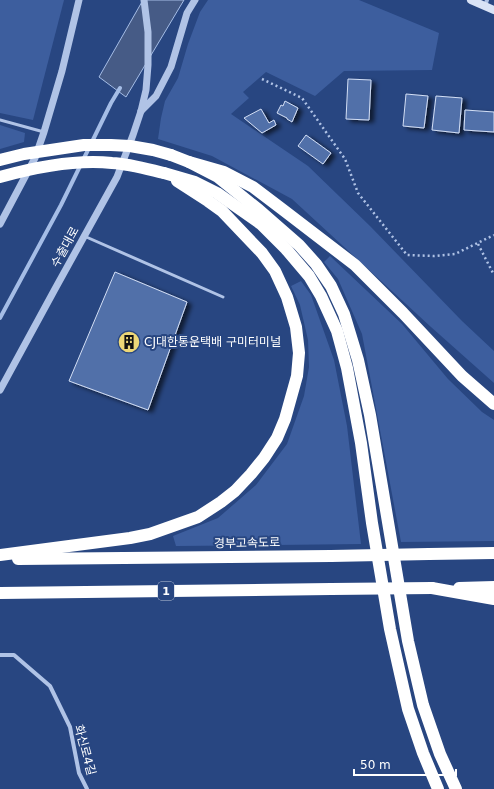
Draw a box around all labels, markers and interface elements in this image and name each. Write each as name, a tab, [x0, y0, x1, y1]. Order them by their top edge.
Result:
street label: 수출대로	[48, 224, 82, 270]
building icon: CJ대한통운택배 구미터미널	[116, 329, 142, 355]
place label: CJ대한통운택배 구미터미널	[144, 335, 281, 349]
street label: 경부고속도로	[214, 535, 280, 551]
road number: 1	[158, 582, 174, 600]
street label: 화신로4길	[72, 723, 98, 777]
scale bar	[354, 751, 456, 777]
text: 50 m	[360, 758, 391, 772]

